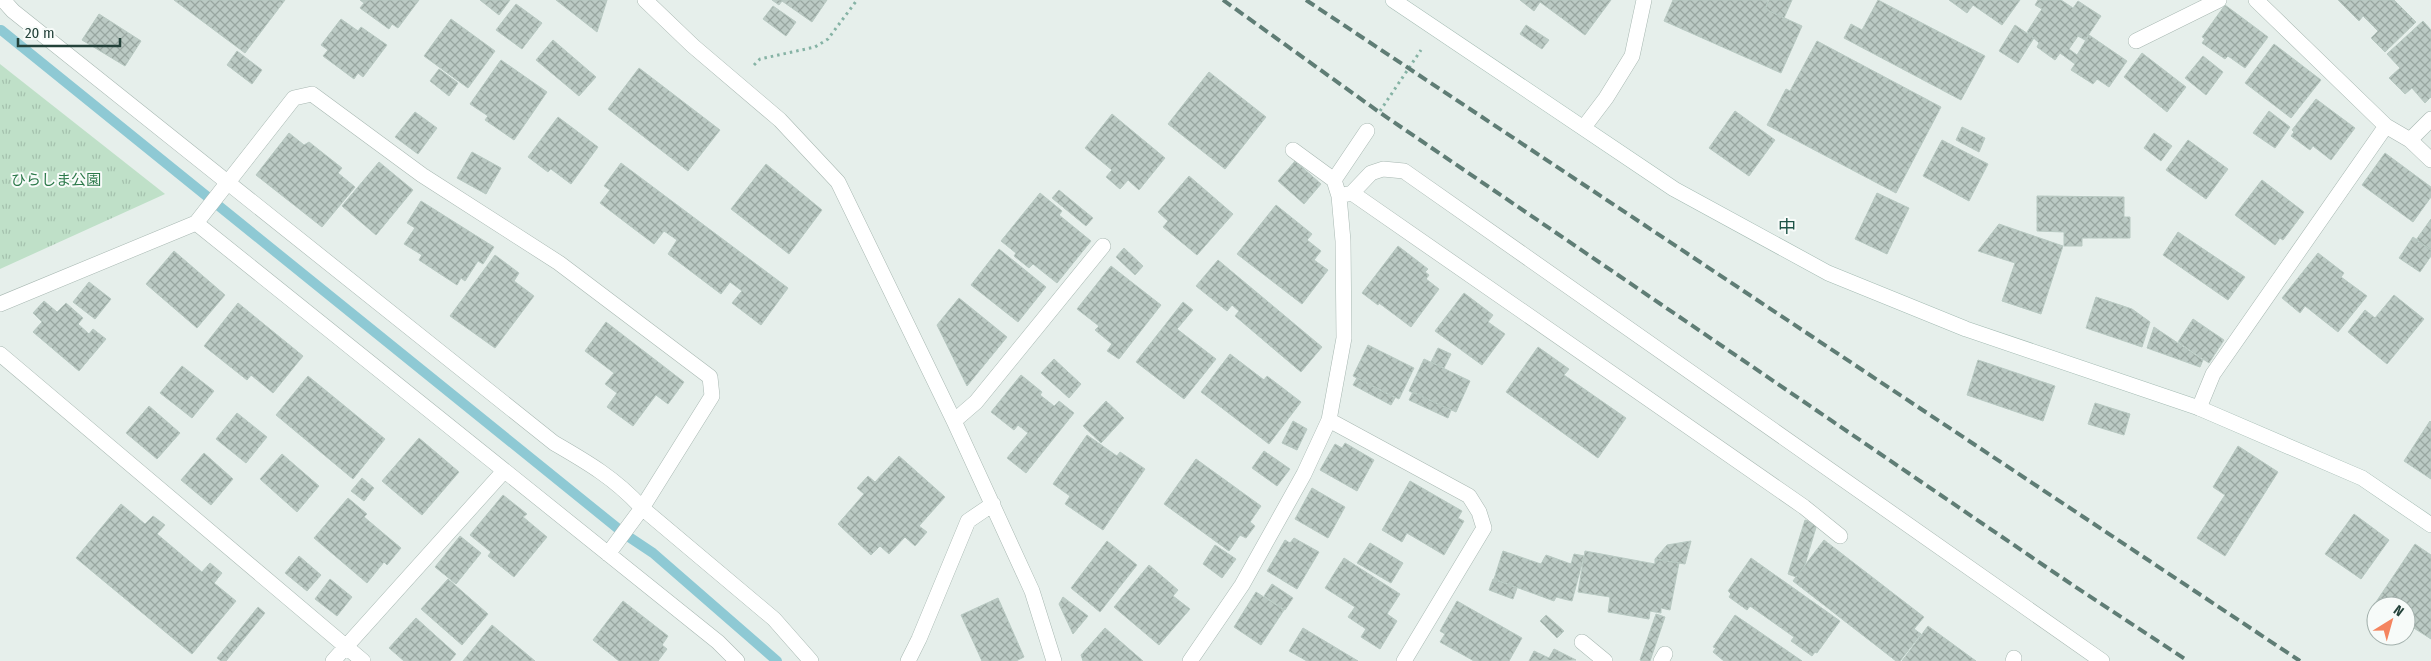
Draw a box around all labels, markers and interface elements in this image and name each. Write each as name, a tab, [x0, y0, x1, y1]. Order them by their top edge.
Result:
scale bar	[18, 15, 120, 47]
text: 20 m	[25, 24, 55, 42]
park label: ひらしま公園	[11, 171, 101, 189]
district label: 中	[1778, 216, 1796, 238]
north arrow	[2366, 596, 2416, 646]
text: N	[2390, 602, 2407, 620]

